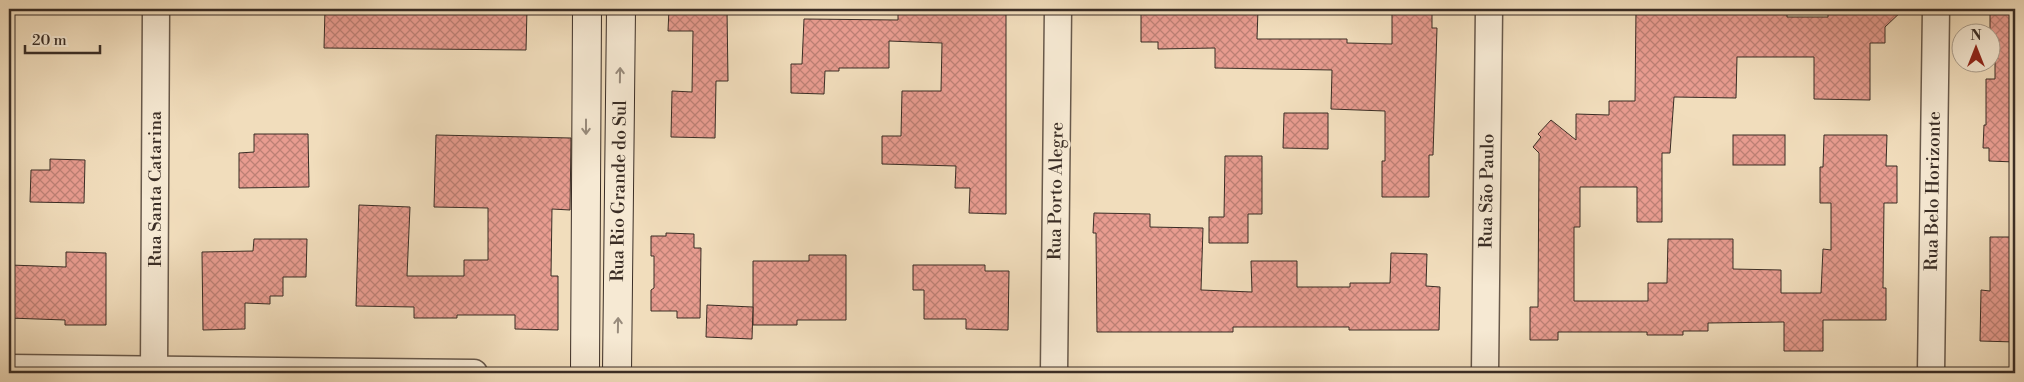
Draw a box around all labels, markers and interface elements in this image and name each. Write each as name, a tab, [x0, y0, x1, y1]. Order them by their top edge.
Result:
scale bar	[25, 22, 100, 54]
north arrow	[1952, 22, 2002, 72]
text: N	[1970, 27, 1982, 45]
text: 20 m	[32, 31, 67, 50]
one-way arrow	[615, 67, 625, 83]
street label: Rua Rio Grande do Sul	[606, 99, 632, 282]
street label: Rua Santa Catarina	[144, 110, 167, 267]
street label: Rua Belo Horizonte	[1920, 111, 1946, 271]
one-way arrow	[581, 119, 591, 135]
street label: Rua Porto Alegre	[1043, 122, 1069, 260]
street label: Rua São Paulo	[1474, 133, 1500, 249]
one-way arrow	[613, 317, 623, 333]

